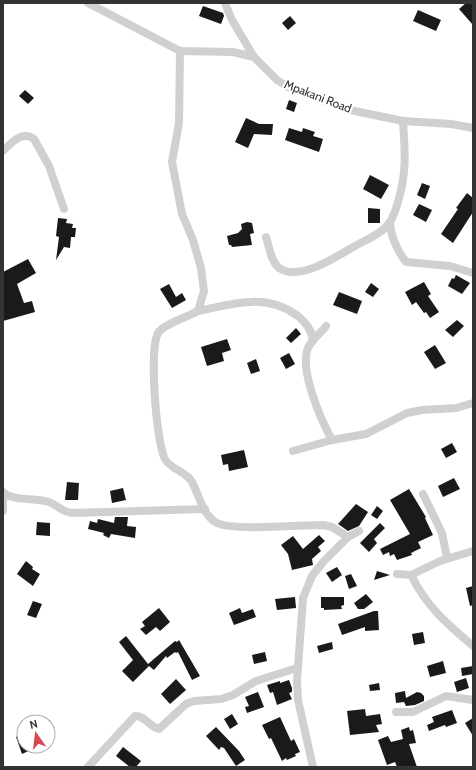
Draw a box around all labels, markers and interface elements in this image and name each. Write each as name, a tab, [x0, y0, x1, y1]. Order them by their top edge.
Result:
street label: Mpakani Road	[282, 76, 354, 116]
north arrow	[16, 714, 56, 754]
text: N	[28, 717, 39, 732]

